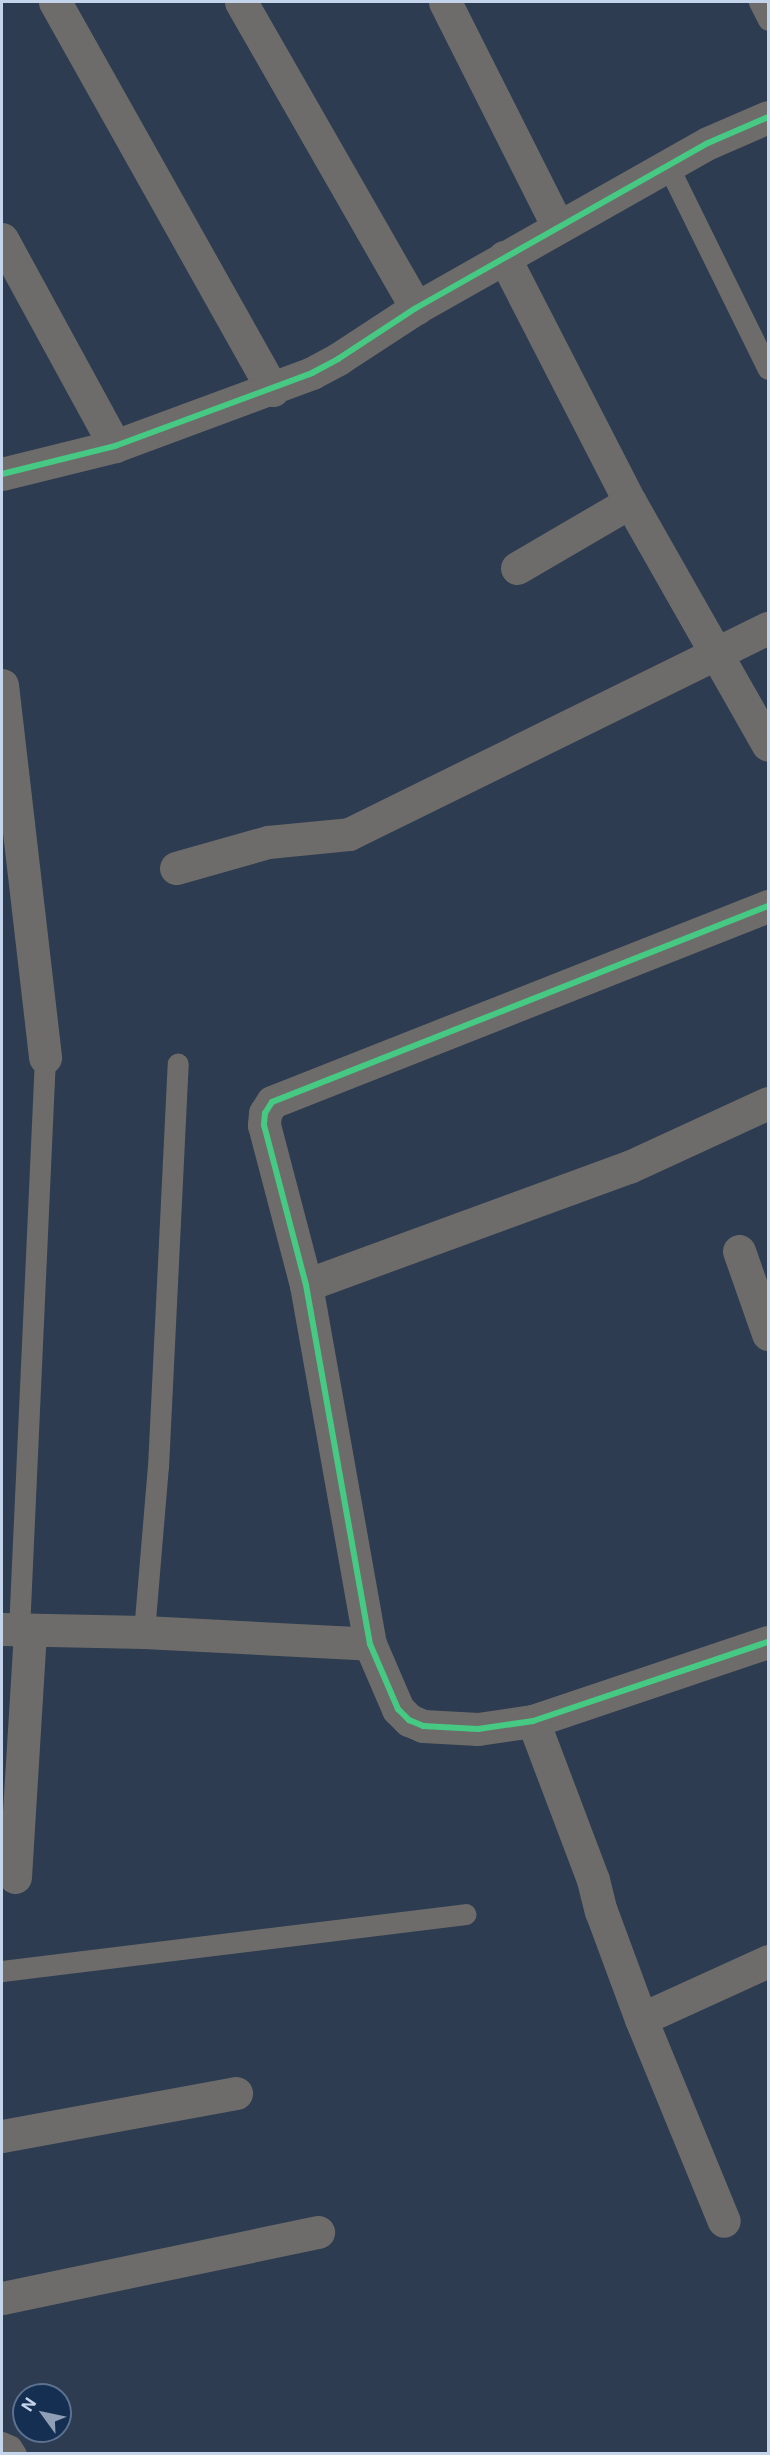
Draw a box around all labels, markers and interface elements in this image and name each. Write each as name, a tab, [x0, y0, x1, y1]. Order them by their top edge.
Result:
north arrow	[12, 2383, 72, 2443]
text: N	[17, 2394, 40, 2415]

